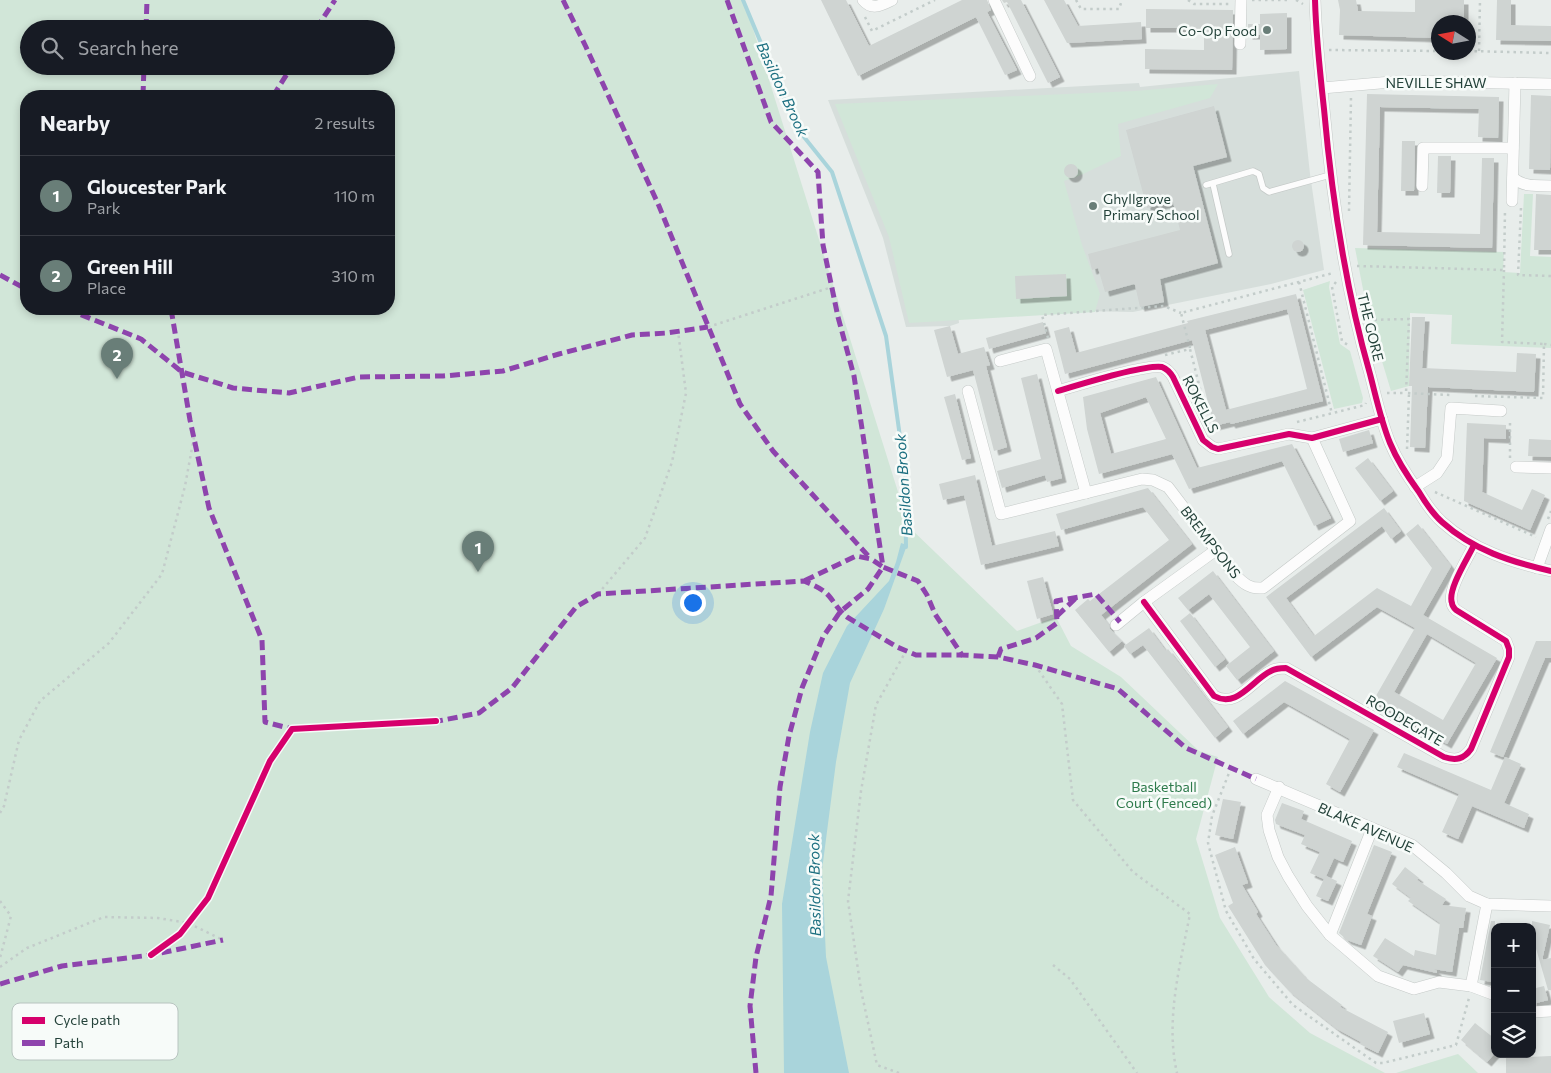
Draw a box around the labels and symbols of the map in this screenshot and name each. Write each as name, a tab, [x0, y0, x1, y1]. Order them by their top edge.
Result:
north arrow	[1431, 15, 1476, 60]
place label: Co-Op Food	[1178, 22, 1257, 39]
marker: Co-Op Food	[1261, 24, 1273, 36]
water label: Basildon Brook	[753, 39, 813, 140]
street label: NEVILLE SHAW	[1385, 74, 1487, 91]
place label: Ghyllgrove Primary School	[1103, 190, 1199, 223]
marker: Ghyllgrove Primary School	[1087, 200, 1099, 212]
street label: THE GORE	[1354, 291, 1388, 363]
pin: 2	[101, 338, 133, 379]
street label: ROKELLS	[1179, 372, 1223, 436]
water label: Basildon Brook	[890, 432, 916, 537]
street label: BREMPSONS	[1177, 502, 1245, 582]
pin: 1	[462, 531, 494, 572]
your location	[680, 590, 706, 616]
street label: ROODEGATE	[1363, 691, 1447, 749]
park label: Basketball Court (Fenced)	[1116, 778, 1212, 811]
street label: BLAKE AVENUE	[1316, 798, 1416, 856]
water label: Basildon Brook	[804, 833, 824, 936]
legend	[12, 1003, 178, 1060]
text: Cycle path	[54, 1011, 120, 1028]
text: Path	[54, 1034, 84, 1051]

